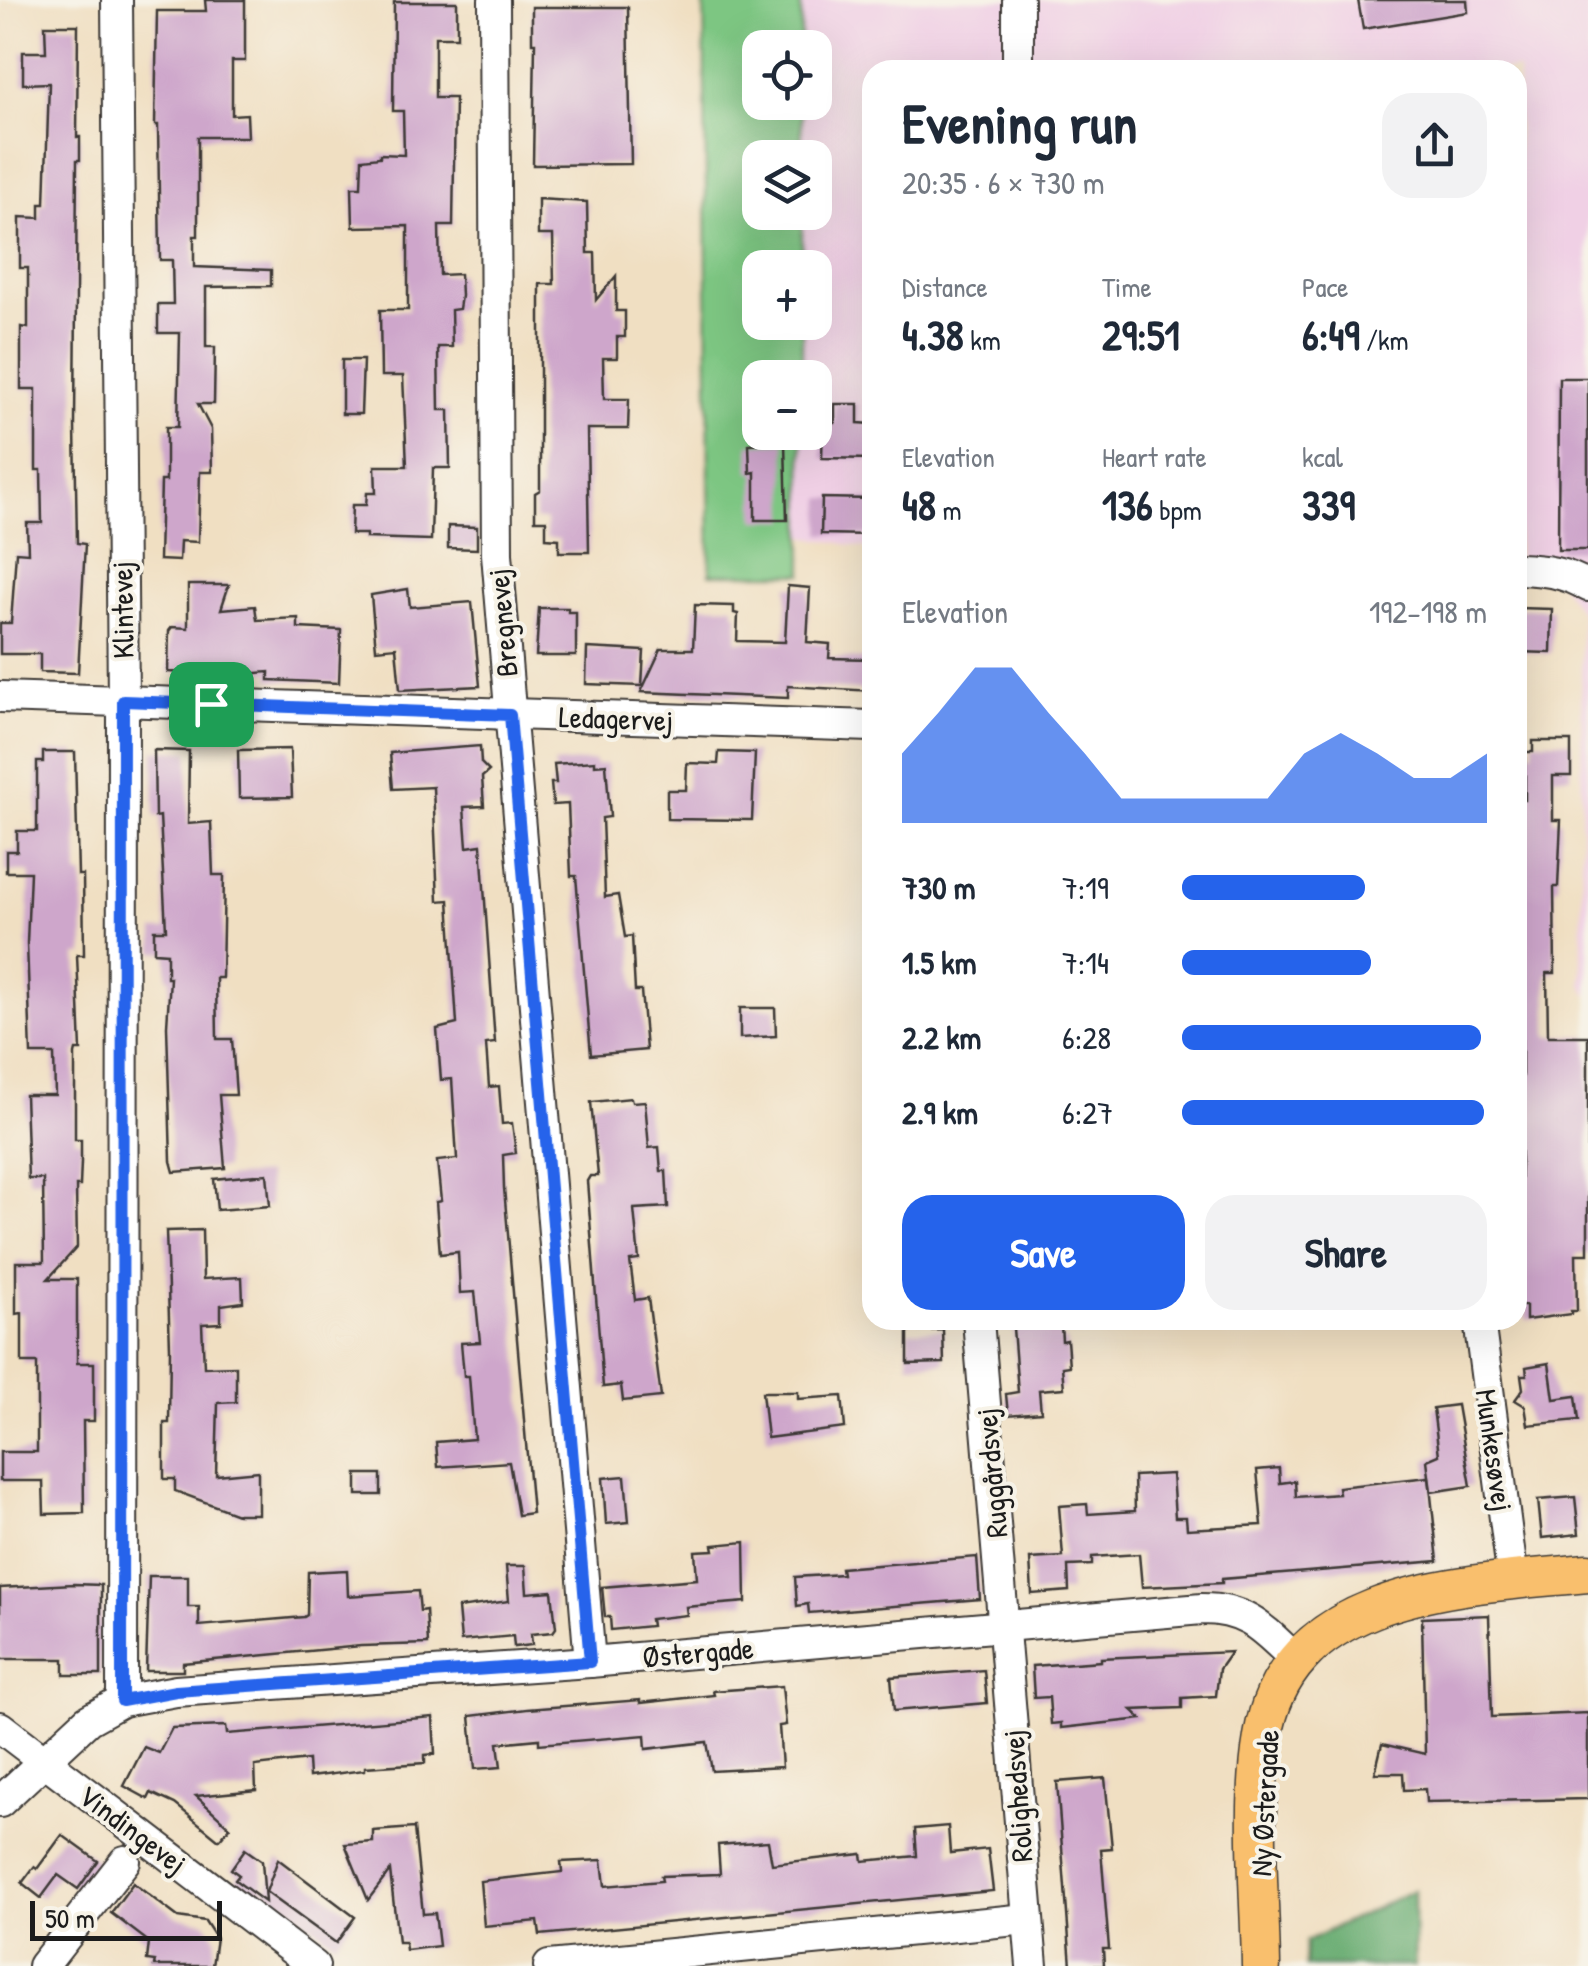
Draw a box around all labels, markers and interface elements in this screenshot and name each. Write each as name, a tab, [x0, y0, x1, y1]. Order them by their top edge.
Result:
map controls	[742, 30, 832, 450]
button: locate	[742, 30, 832, 120]
text: Evening run	[902, 86, 1137, 160]
button: share	[1382, 93, 1487, 198]
button: layers	[742, 140, 832, 230]
text: 20:35 · 6 × 730 m	[902, 161, 1105, 204]
button: +	[742, 250, 832, 340]
text: Distance	[902, 268, 988, 306]
text: Time	[1102, 268, 1152, 306]
text: Pace	[1302, 268, 1348, 306]
text: 4.38	[902, 306, 964, 363]
text: 29:51	[1102, 306, 1180, 363]
text: 6:49	[1302, 306, 1360, 363]
text: km	[964, 321, 1001, 359]
text: /km	[1360, 321, 1409, 359]
button: −	[742, 360, 832, 450]
text: Elevation	[902, 438, 995, 476]
text: Heart rate	[1102, 438, 1207, 476]
text: kcal	[1302, 438, 1343, 476]
text: 48	[902, 476, 936, 533]
text: 136	[1102, 476, 1153, 533]
text: 339	[1302, 476, 1355, 533]
text: m	[936, 491, 961, 529]
text: bpm	[1153, 491, 1202, 529]
street label: Klintevej	[101, 561, 143, 659]
street label: Bregnevej	[477, 567, 527, 679]
text: Elevation	[902, 590, 1008, 633]
text: 192–198 m	[1369, 590, 1487, 633]
pin	[169, 662, 254, 747]
icon: arrive	[184, 677, 239, 732]
street label: Ledagervej	[558, 696, 674, 740]
text: 730 m	[902, 866, 976, 909]
text: 7:19	[1062, 866, 1109, 909]
text: 1.5 km	[902, 941, 976, 984]
text: 7:14	[1062, 941, 1109, 984]
text: 2.2 km	[902, 1016, 981, 1059]
text: 6:28	[1062, 1016, 1111, 1059]
text: 2.9 km	[902, 1091, 978, 1134]
text: 6:27	[1062, 1091, 1113, 1134]
button: Save	[902, 1195, 1185, 1310]
button: Share	[1205, 1195, 1487, 1310]
street label: Munkesøvej	[1467, 1386, 1523, 1514]
street label: Ruggårdsvej	[965, 1407, 1017, 1539]
street label: Østergade	[641, 1627, 755, 1677]
street label: Rolighedsvej	[992, 1728, 1042, 1864]
street label: Ny Østergade	[1240, 1729, 1288, 1877]
street label: Vindingevej	[71, 1775, 195, 1883]
scale bar	[30, 1896, 222, 1940]
text: 50 m	[45, 1899, 95, 1937]

